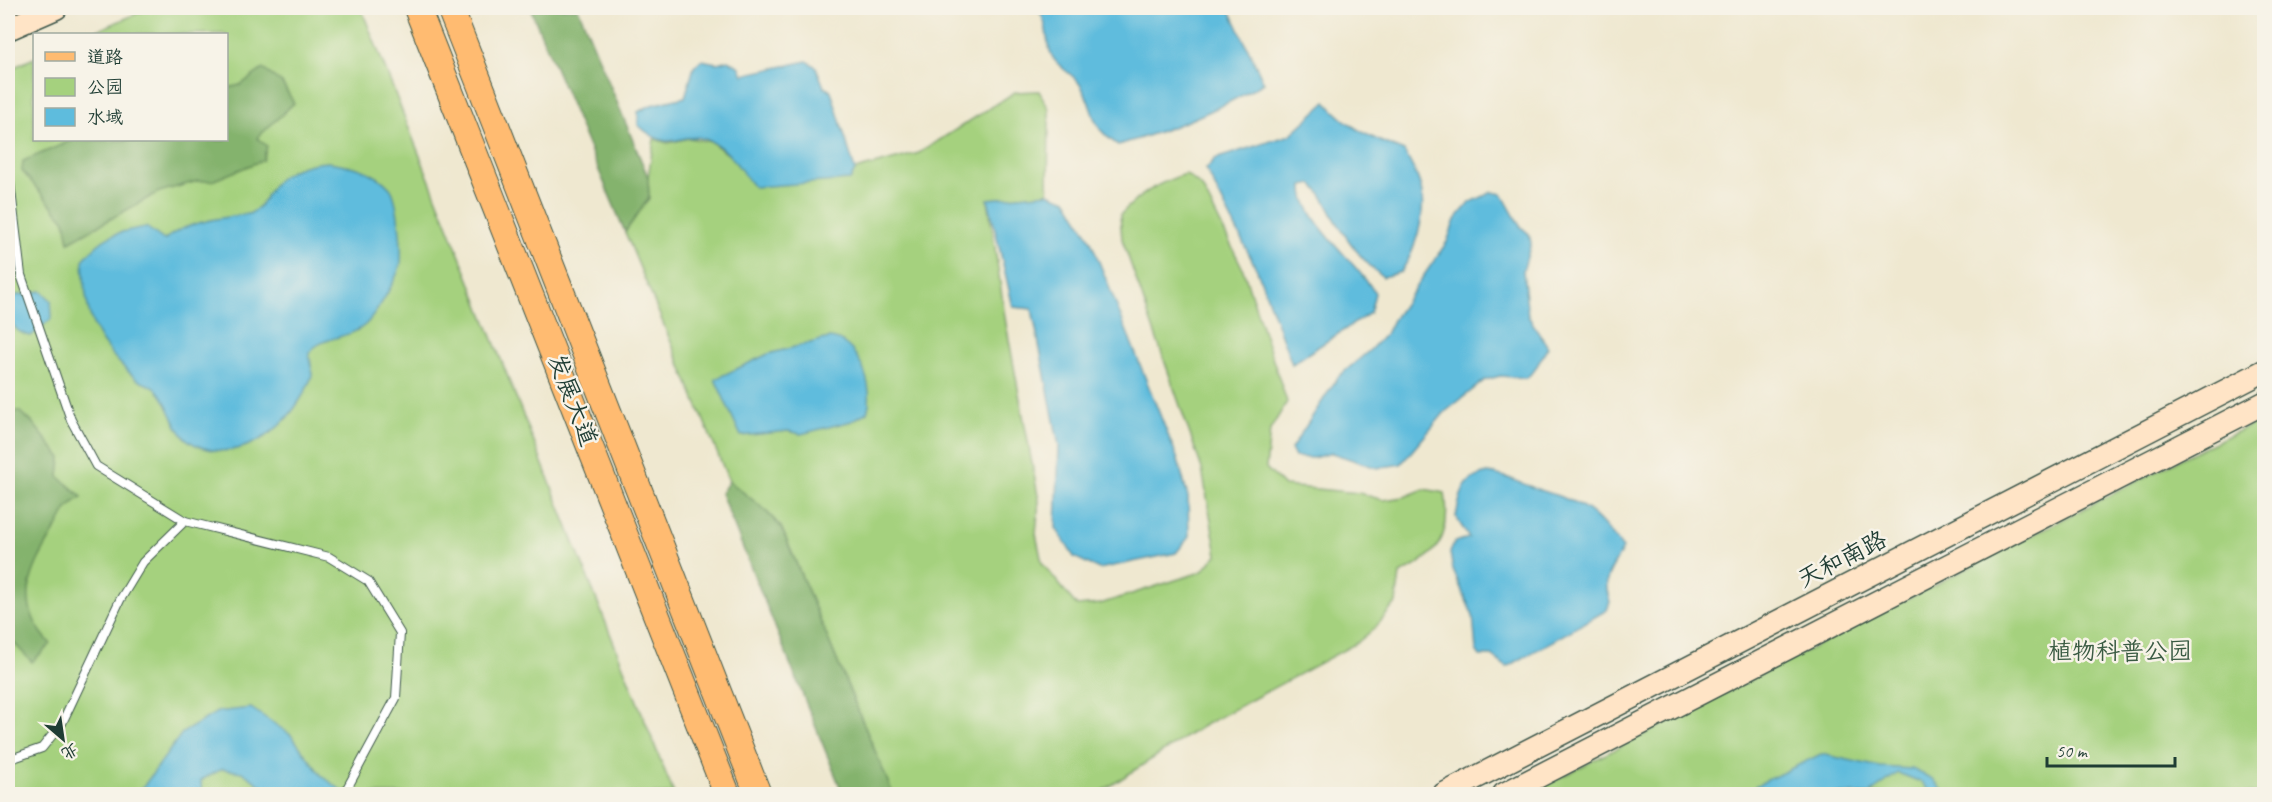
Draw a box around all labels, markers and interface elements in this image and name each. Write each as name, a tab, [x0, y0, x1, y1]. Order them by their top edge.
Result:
legend	[33, 33, 228, 141]
text: 道路	[87, 46, 123, 68]
text: 公园	[87, 76, 123, 98]
text: 水域	[87, 106, 123, 128]
street label: 发展大道	[542, 350, 604, 450]
street label: 天和南路	[1792, 524, 1892, 594]
park label: 植物科普公园	[2048, 636, 2192, 666]
north arrow	[33, 709, 93, 769]
scale bar	[2047, 730, 2174, 768]
text: 北	[58, 739, 82, 764]
text: 50 m	[2056, 740, 2089, 762]

